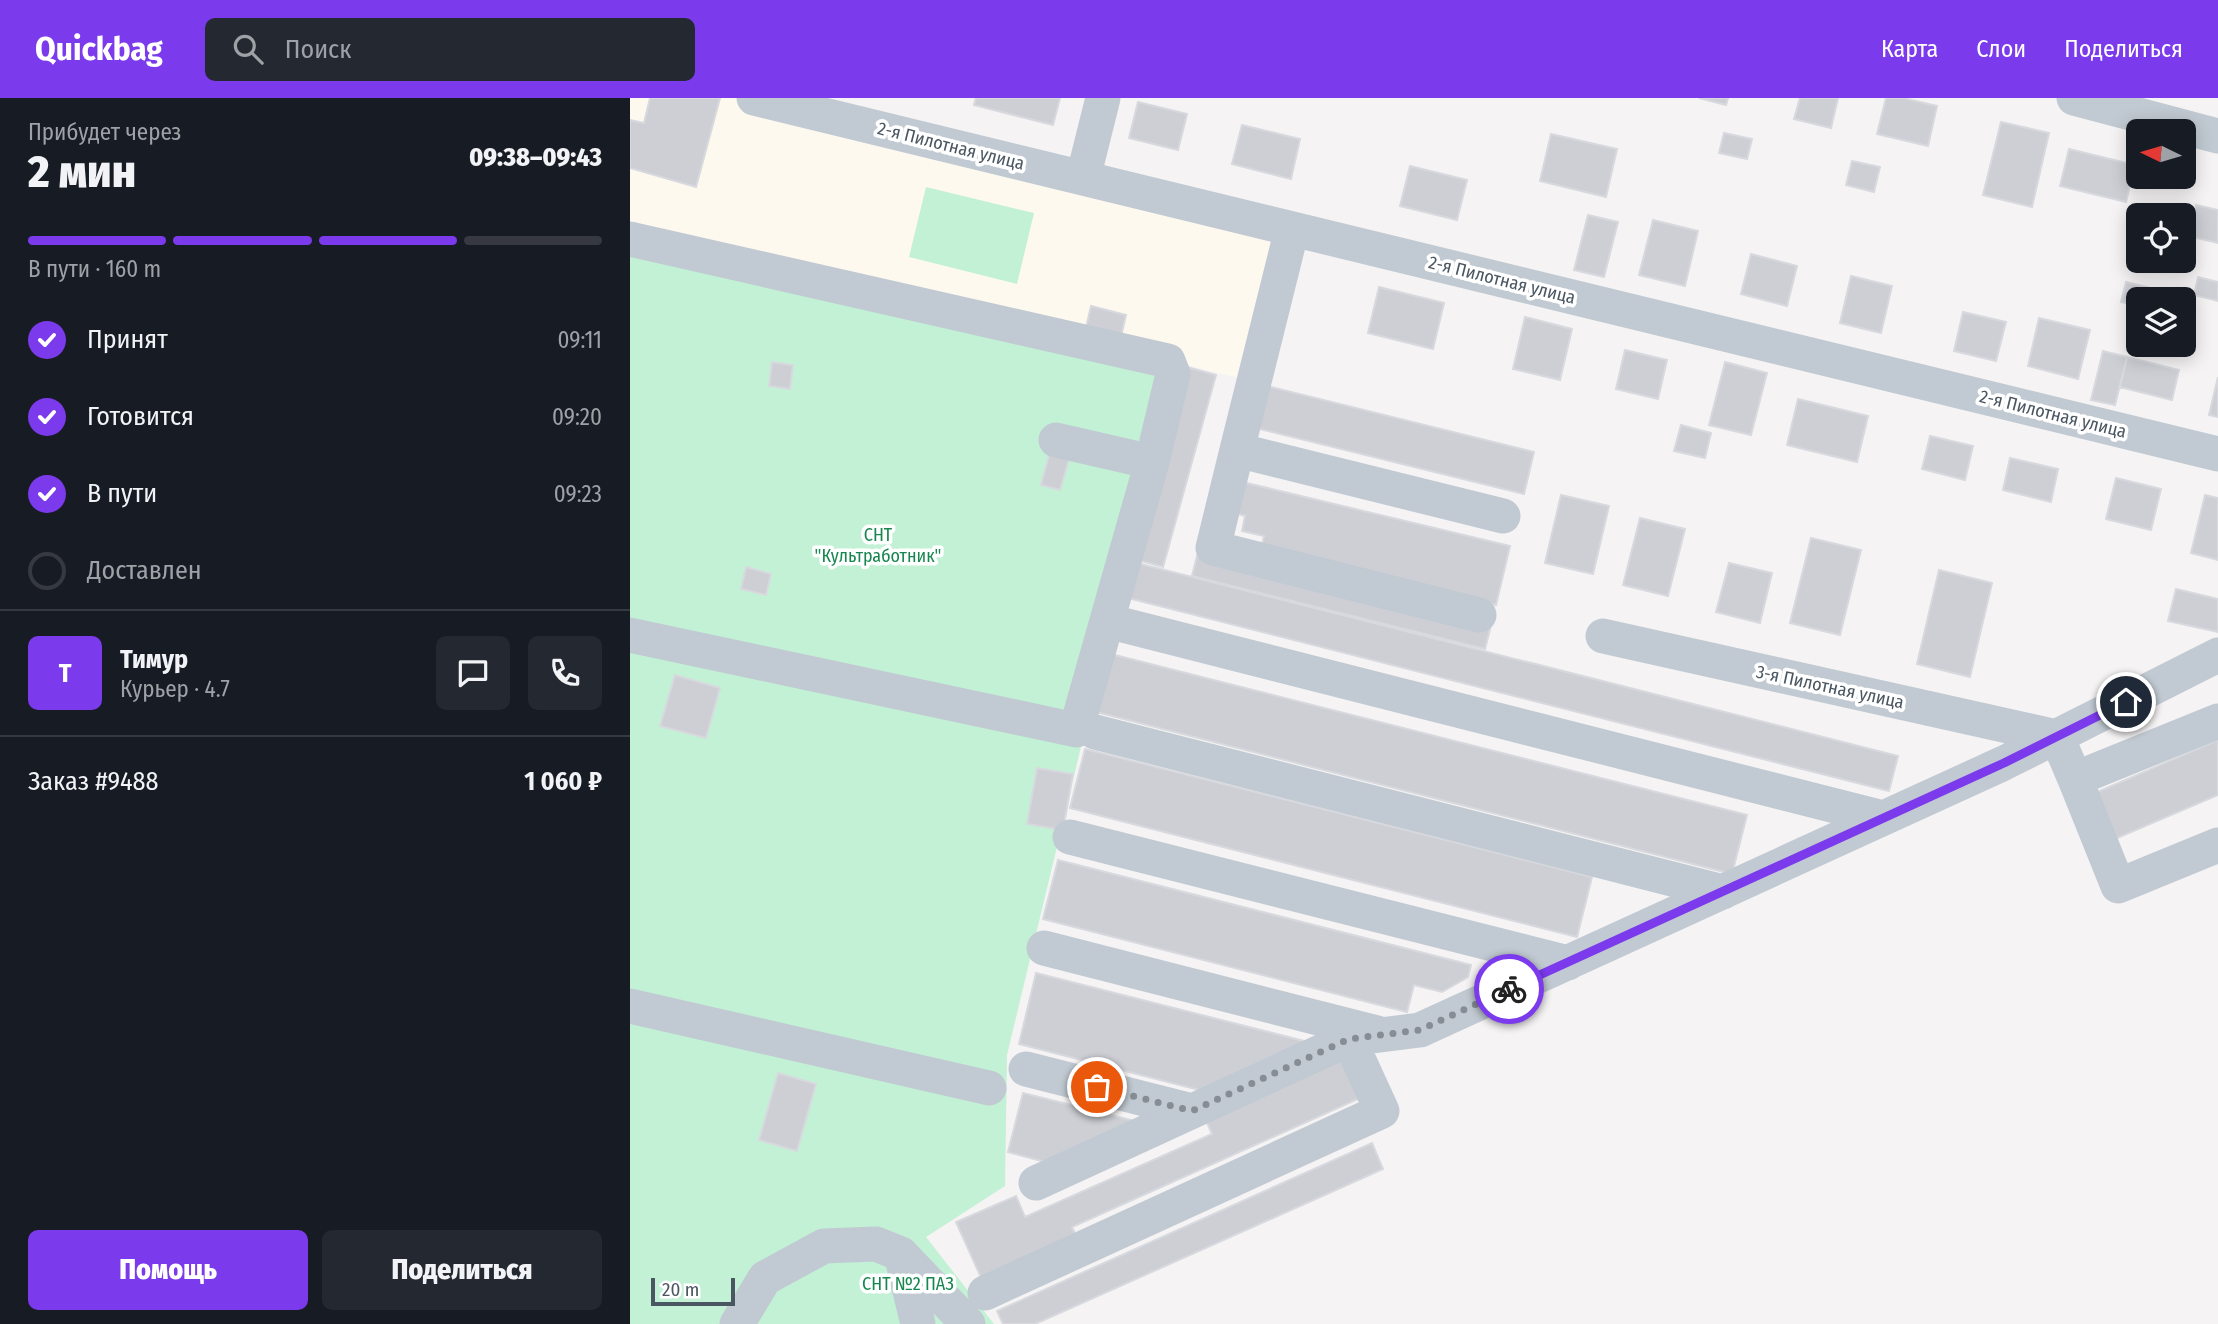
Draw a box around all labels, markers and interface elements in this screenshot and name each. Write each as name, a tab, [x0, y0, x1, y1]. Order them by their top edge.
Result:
search box	[205, 18, 695, 81]
text: Quickbag	[35, 29, 163, 69]
icon: search	[229, 30, 267, 68]
text: Поиск	[285, 34, 351, 65]
text: Карта	[1881, 35, 1938, 63]
text: Слои	[1976, 35, 2026, 63]
text: Поделиться	[2064, 35, 2183, 63]
street label: 2-я Пилотная улица	[875, 117, 1027, 175]
text: Прибудет через	[28, 118, 181, 146]
north arrow	[2126, 119, 2196, 189]
map controls	[2126, 119, 2196, 357]
text: 09:38–09:43	[469, 142, 602, 173]
text: 2 мин	[28, 144, 136, 199]
button: locate	[2126, 203, 2196, 273]
street label: 2-я Пилотная улица	[1426, 251, 1578, 309]
text: В пути · 160 m	[28, 255, 161, 283]
button: layers	[2126, 287, 2196, 357]
icon: check	[28, 321, 66, 359]
text: Принят	[87, 324, 168, 355]
text: 09:11	[557, 326, 602, 354]
street label: 2-я Пилотная улица	[1977, 385, 2129, 443]
icon: check	[28, 398, 66, 436]
text: Готовится	[87, 401, 194, 432]
text: 09:20	[552, 403, 602, 431]
icon: check	[28, 475, 66, 513]
text: В пути	[87, 478, 157, 509]
text: 09:23	[554, 480, 602, 508]
park label: СНТ "Культработник"	[815, 524, 941, 567]
text: Доставлен	[87, 555, 202, 586]
button: chat	[436, 636, 510, 710]
button: phone	[528, 636, 602, 710]
text: Тимур	[120, 644, 188, 675]
text: Т	[59, 658, 71, 689]
street label: 3-я Пилотная улица	[1754, 661, 1906, 713]
pin	[2096, 672, 2156, 732]
text: Курьер · 4.7	[120, 675, 230, 703]
icon: home	[2107, 683, 2145, 721]
text: Заказ #9488	[28, 766, 159, 797]
text: 1 060 ₽	[524, 766, 602, 797]
courier	[1474, 954, 1544, 1024]
icon: bike	[1490, 970, 1528, 1008]
pin	[1067, 1057, 1127, 1117]
icon: bag	[1078, 1068, 1116, 1106]
button: Помощь	[28, 1230, 308, 1310]
button: Поделиться	[322, 1230, 602, 1310]
park label: СНТ №2 ПАЗ	[862, 1273, 954, 1295]
scale bar	[651, 1275, 735, 1307]
text: 20 m	[662, 1278, 699, 1301]

